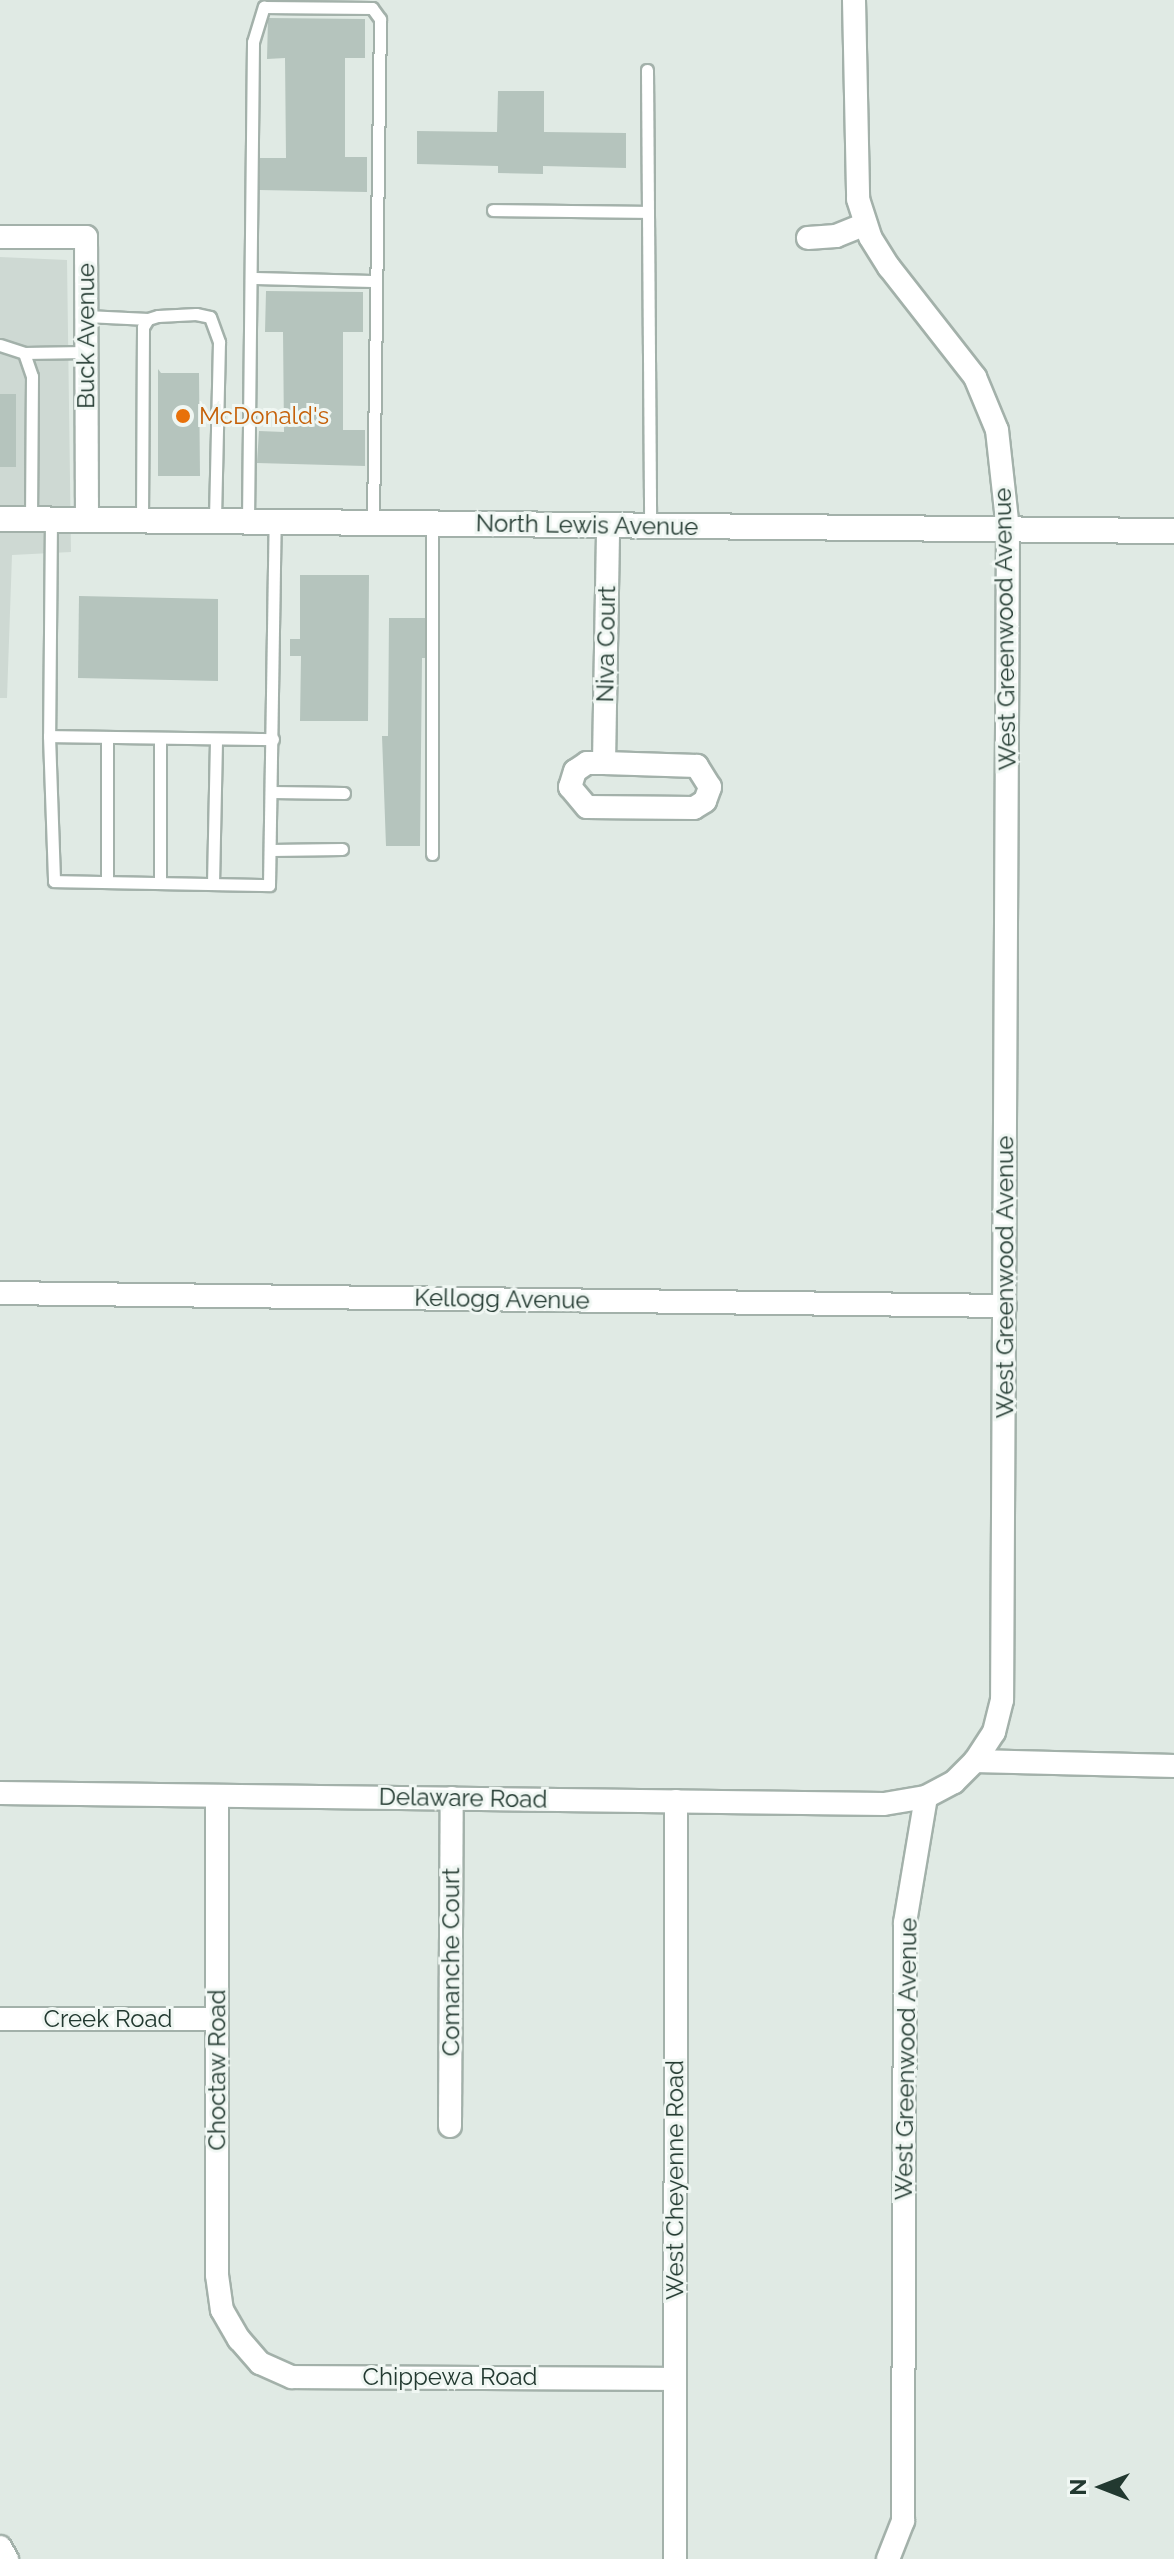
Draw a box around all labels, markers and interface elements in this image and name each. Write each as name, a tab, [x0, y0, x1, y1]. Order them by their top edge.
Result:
street label: Buck Avenue	[72, 263, 100, 409]
place label: McDonald's	[199, 402, 329, 430]
marker: McDonald's	[174, 407, 192, 425]
street label: West Greenwood Avenue	[988, 487, 1022, 771]
street label: North Lewis Avenue	[475, 509, 699, 541]
street label: Niva Court	[591, 585, 621, 703]
street label: West Greenwood Avenue	[991, 1135, 1019, 1419]
street label: Kellogg Avenue	[414, 1283, 590, 1315]
street label: Delaware Road	[378, 1782, 548, 1814]
street label: Comanche Court	[437, 1868, 465, 2056]
street label: West Greenwood Avenue	[889, 1917, 923, 2201]
street label: Choctaw Road	[203, 1989, 231, 2151]
street label: Creek Road	[43, 2005, 173, 2033]
street label: West Cheyenne Road	[661, 2060, 689, 2300]
street label: Chippewa Road	[362, 2363, 538, 2391]
north arrow	[1062, 2447, 1142, 2527]
text: N	[1065, 2479, 1091, 2495]

